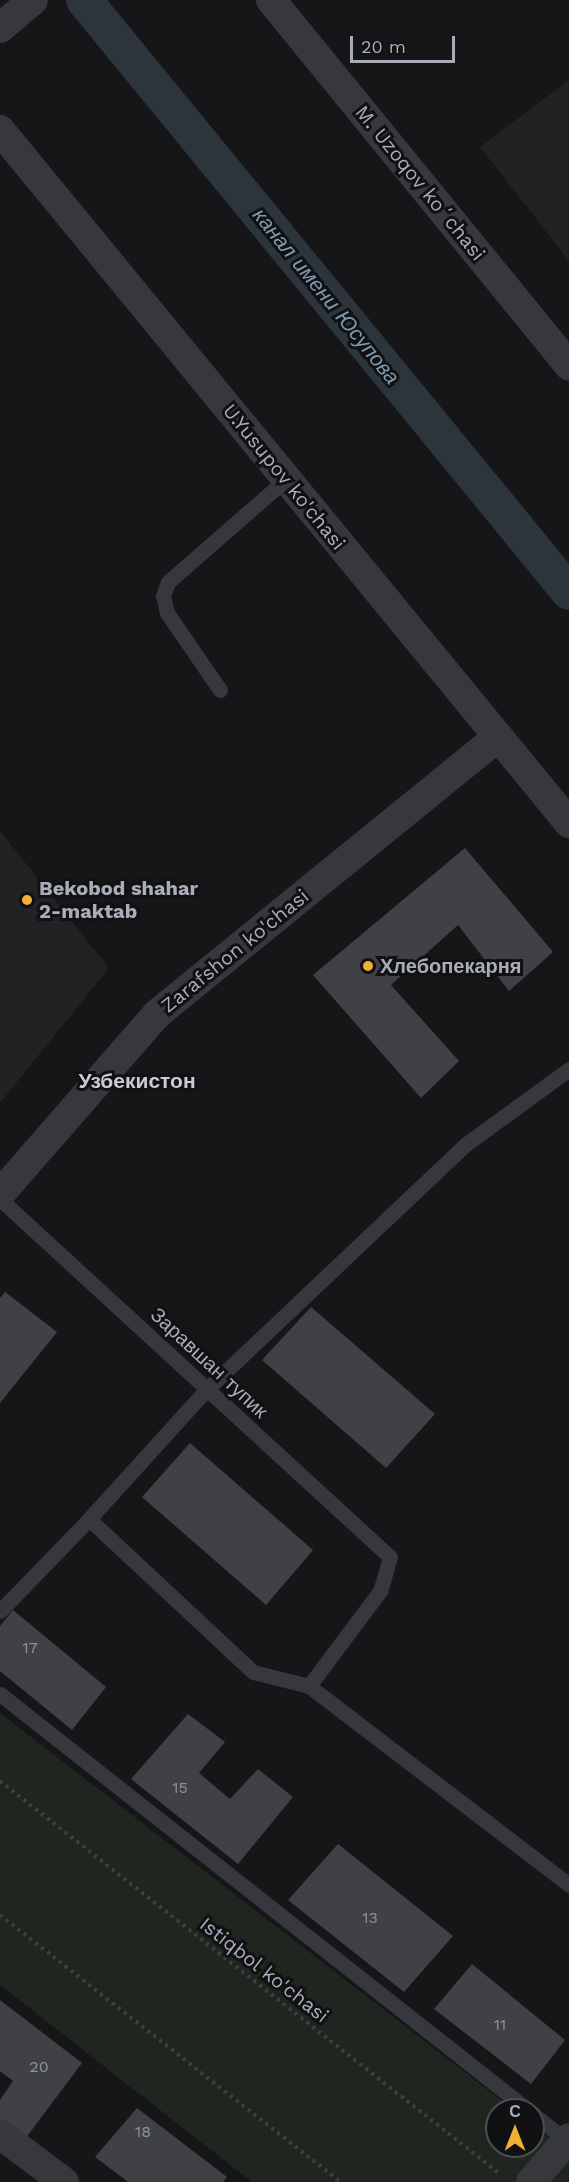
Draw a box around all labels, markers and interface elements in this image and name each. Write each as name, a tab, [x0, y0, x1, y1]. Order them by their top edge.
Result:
scale bar	[353, 24, 458, 62]
text: 20 m	[361, 36, 406, 57]
street label: M. Uzoqov koʻchasi	[350, 100, 490, 266]
water label: канал имени Юсупова	[247, 203, 405, 389]
street label: U.Yusupov ko'chasi	[218, 399, 350, 555]
place label: Bekobod shahar 2-maktab	[39, 876, 198, 923]
street label: Zarafshon ko'chasi	[156, 884, 314, 1018]
marker: Bekobod shahar 2-maktab	[20, 893, 34, 907]
place label: Хлебопекарня	[380, 954, 522, 978]
marker: Хлебопекарня	[361, 959, 375, 973]
district label: Узбекистон	[78, 1068, 196, 1094]
street label: Заравшан тупик	[146, 1303, 272, 1423]
house number: 17	[22, 1638, 38, 1658]
house number: 15	[172, 1778, 188, 1798]
house number: 13	[362, 1908, 378, 1928]
street label: Istiqbol ko'chasi	[195, 1912, 333, 2028]
house number: 11	[494, 2015, 506, 2035]
house number: 20	[29, 2057, 49, 2077]
north arrow	[485, 2098, 545, 2158]
text: С	[509, 2102, 521, 2121]
house number: 18	[135, 2122, 151, 2142]

